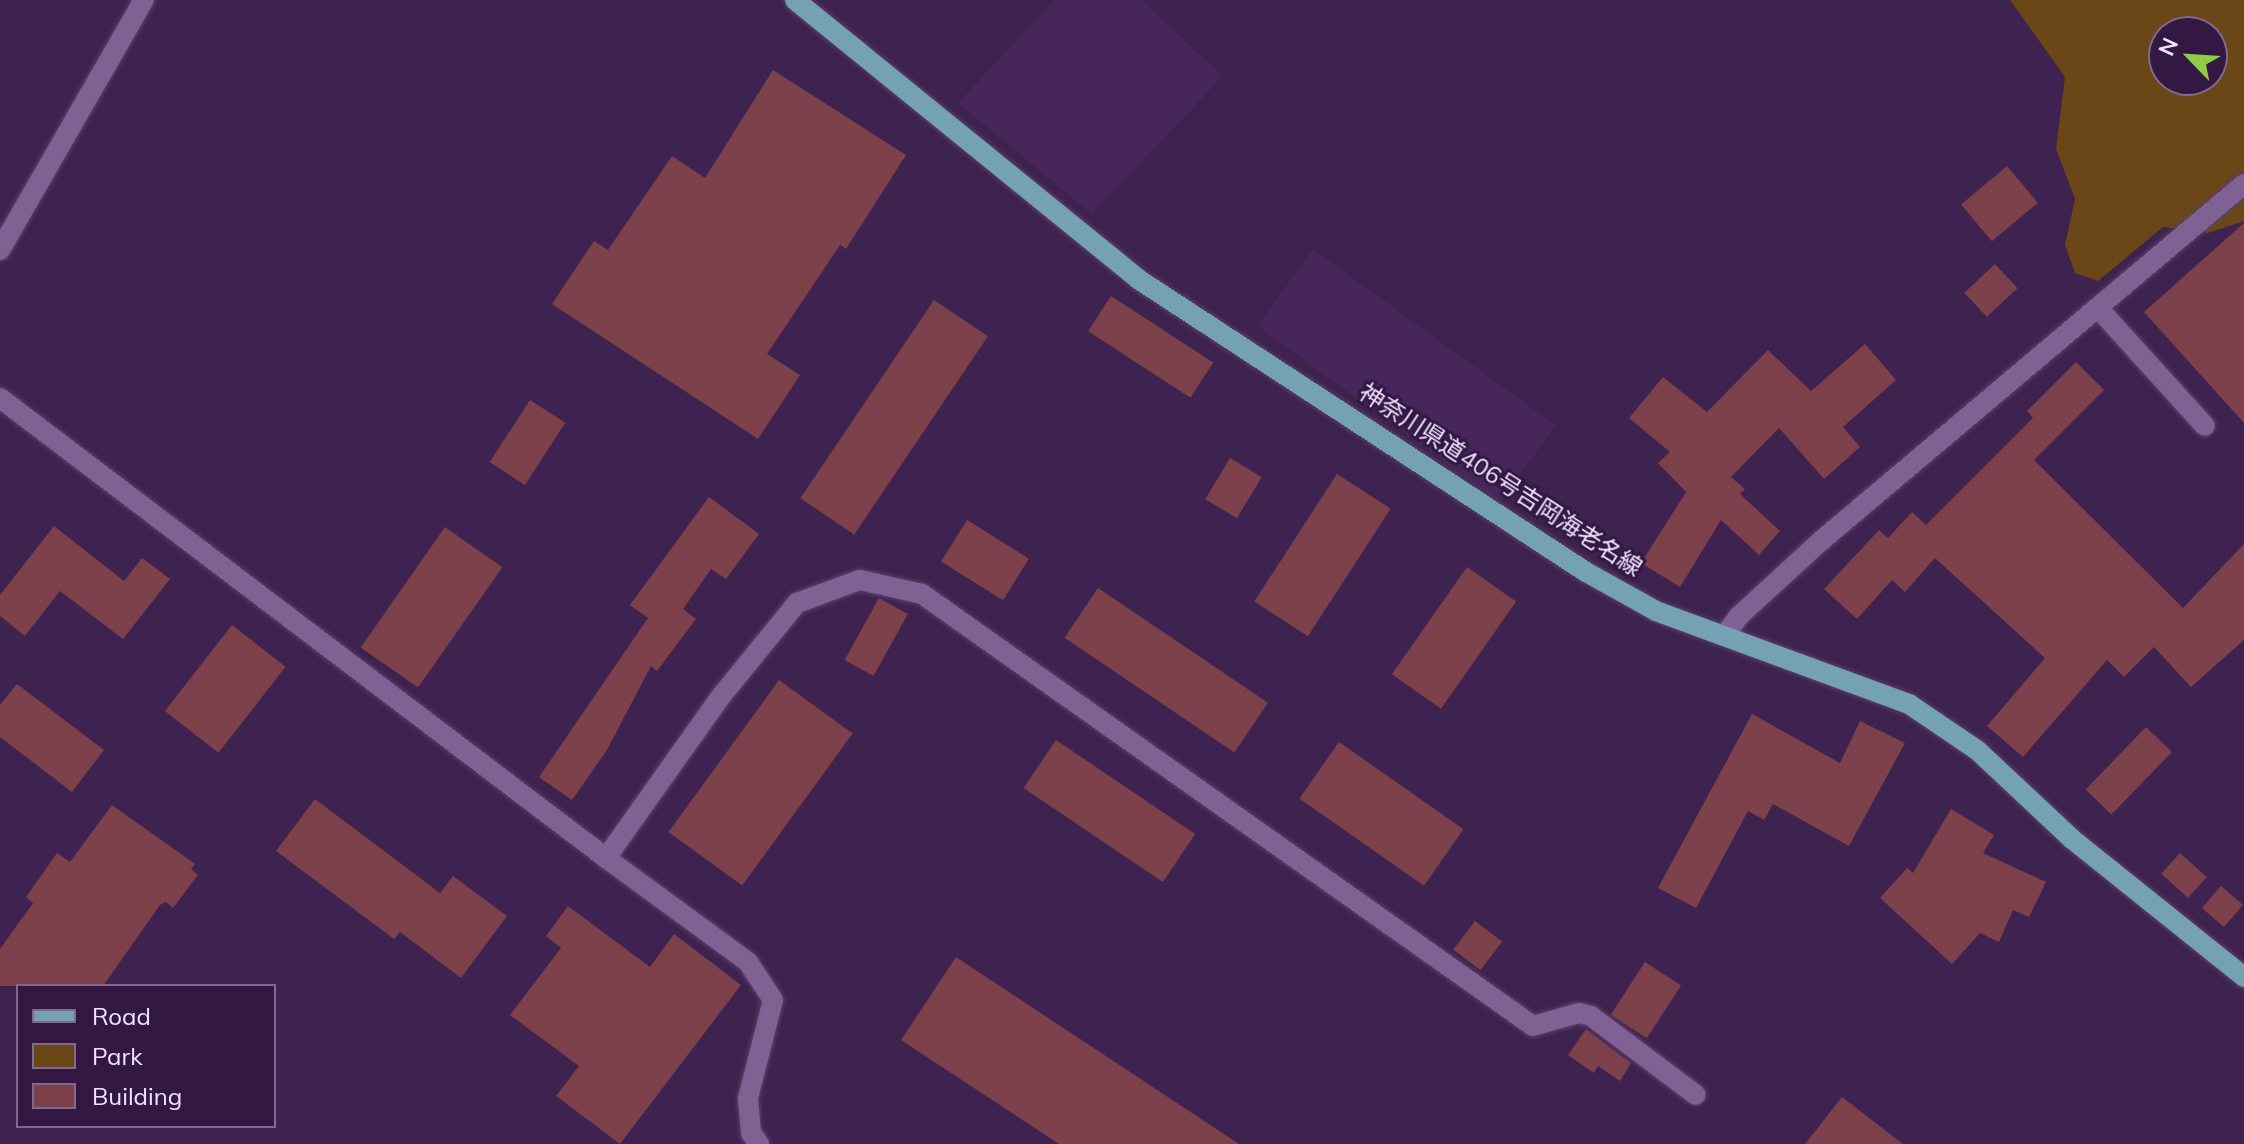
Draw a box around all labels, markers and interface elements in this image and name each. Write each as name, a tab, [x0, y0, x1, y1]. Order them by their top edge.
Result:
north arrow	[2148, 16, 2228, 96]
text: N	[2152, 33, 2184, 60]
street label: 神奈川県道406号吉岡海老名線	[1354, 378, 1648, 582]
legend	[16, 984, 276, 1128]
text: Road	[92, 1001, 151, 1031]
text: Park	[92, 1041, 143, 1071]
text: Building	[92, 1081, 182, 1111]

